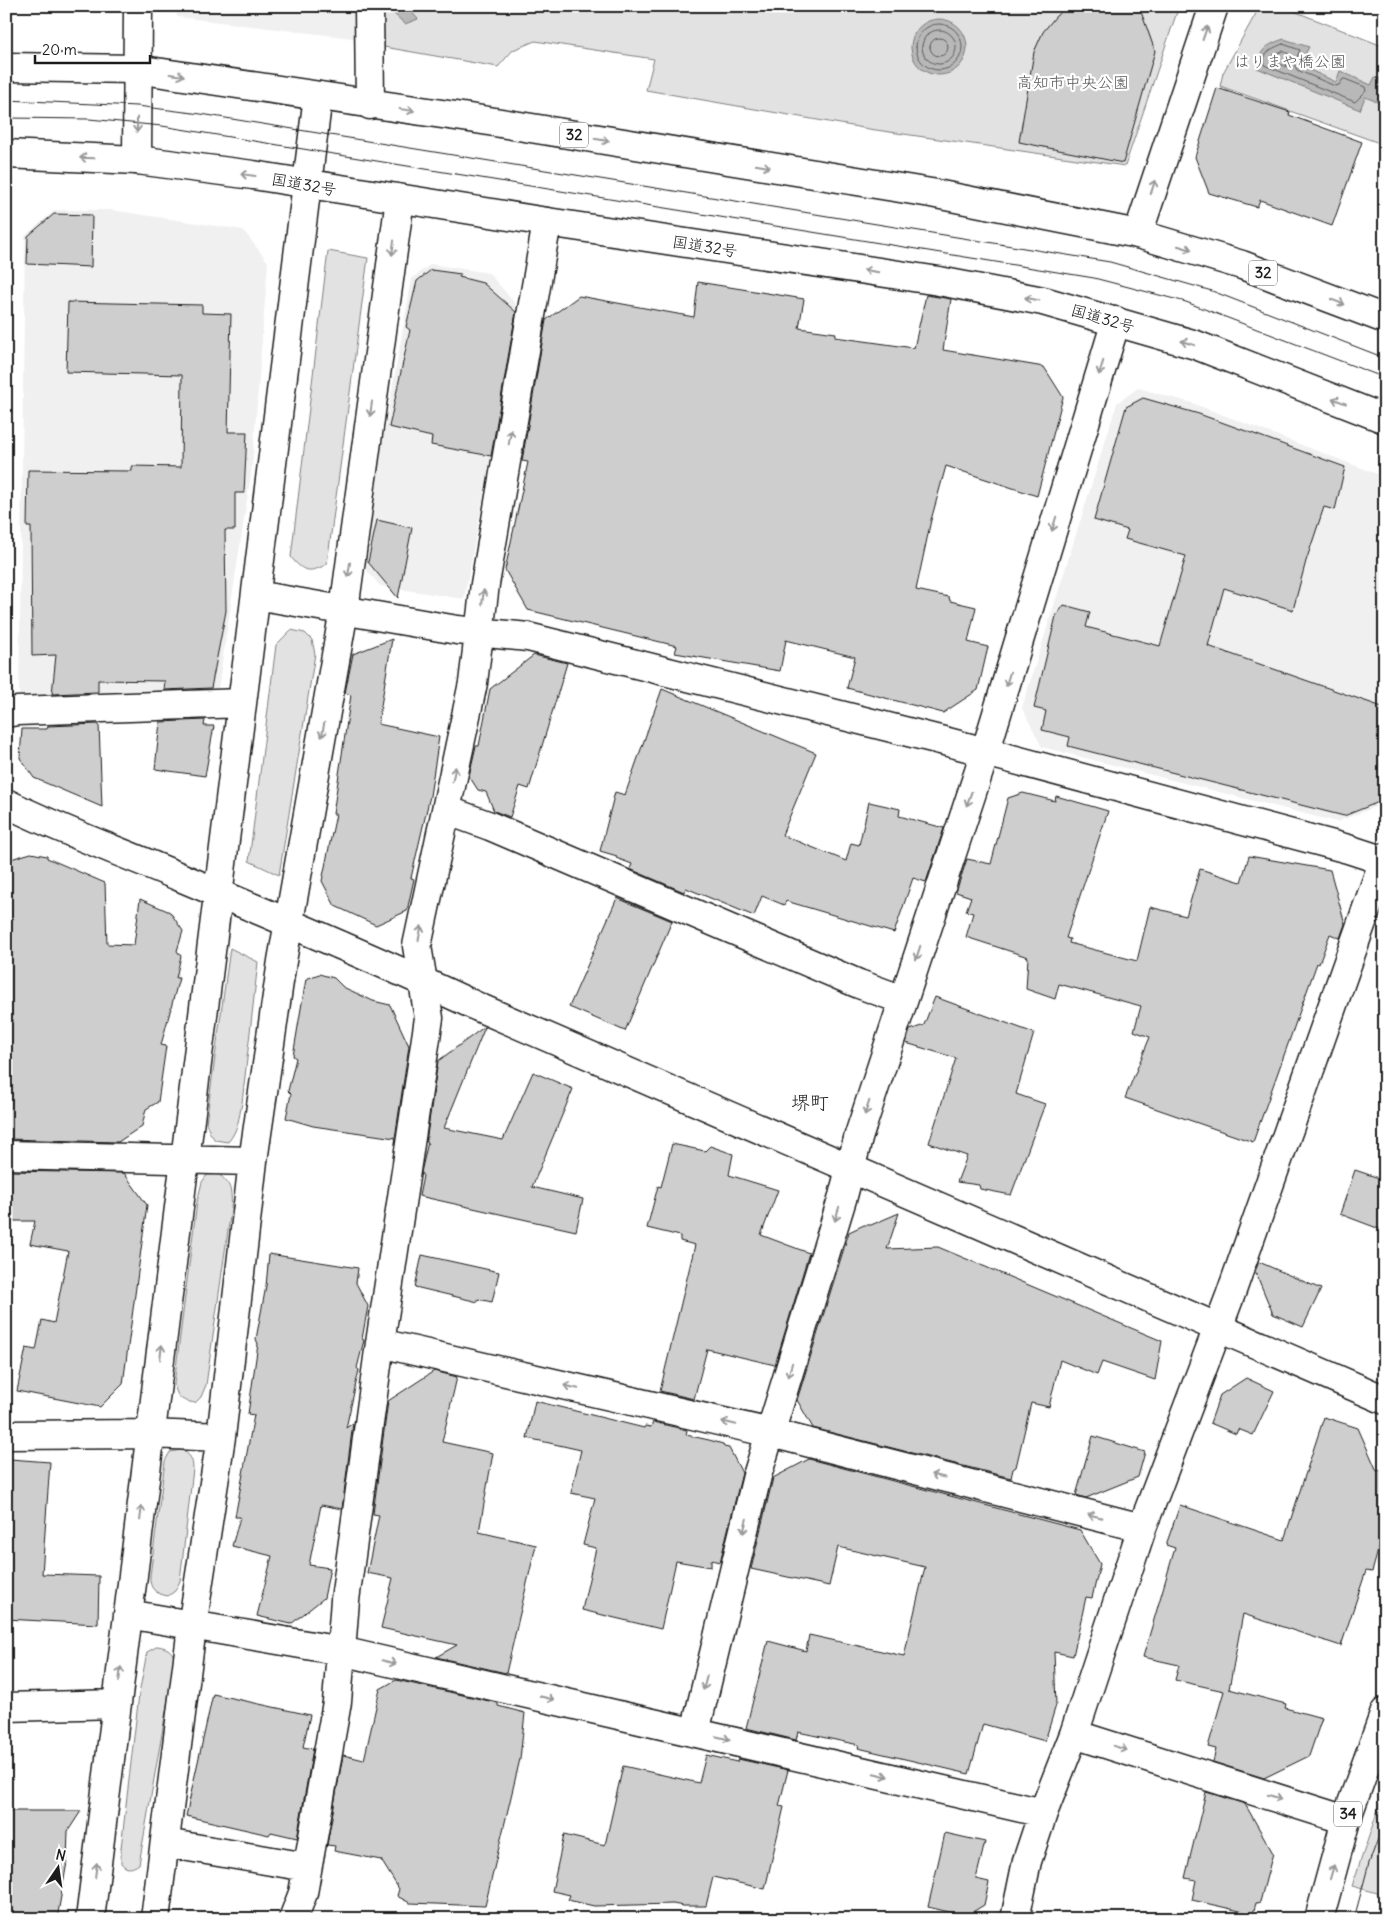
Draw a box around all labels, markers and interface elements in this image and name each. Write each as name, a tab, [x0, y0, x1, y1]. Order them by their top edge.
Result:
one-way arrow	[1201, 26, 1210, 41]
scale bar	[35, 32, 150, 64]
text: 20 m	[42, 40, 77, 59]
park label: はりまや橋公園	[1234, 51, 1346, 71]
one-way arrow	[169, 70, 185, 80]
park label: 高知市中央公園	[1017, 72, 1129, 92]
one-way arrow	[399, 105, 415, 115]
one-way arrow	[132, 116, 142, 133]
road number: 32	[560, 122, 588, 148]
one-way arrow	[594, 135, 610, 145]
one-way arrow	[79, 153, 95, 163]
one-way arrow	[754, 161, 770, 171]
street label: 国道32号	[270, 168, 338, 200]
one-way arrow	[240, 170, 256, 180]
one-way arrow	[1149, 180, 1158, 195]
street label: 国道32号	[671, 231, 739, 261]
one-way arrow	[387, 239, 397, 255]
one-way arrow	[1176, 243, 1192, 253]
road number: 32	[1249, 260, 1277, 286]
one-way arrow	[864, 266, 880, 276]
one-way arrow	[1024, 293, 1040, 303]
one-way arrow	[1330, 297, 1345, 307]
street label: 国道32号	[1069, 299, 1137, 337]
one-way arrow	[1180, 337, 1196, 347]
one-way arrow	[1096, 360, 1105, 375]
one-way arrow	[1332, 396, 1347, 405]
one-way arrow	[366, 400, 376, 416]
one-way arrow	[505, 429, 515, 445]
one-way arrow	[1049, 515, 1059, 531]
one-way arrow	[344, 561, 354, 577]
one-way arrow	[479, 589, 489, 605]
one-way arrow	[1002, 671, 1012, 687]
one-way arrow	[317, 722, 327, 738]
one-way arrow	[450, 767, 459, 783]
one-way arrow	[964, 791, 973, 806]
one-way arrow	[416, 926, 425, 942]
one-way arrow	[913, 945, 922, 961]
district label: 堺町	[791, 1090, 829, 1114]
one-way arrow	[862, 1099, 872, 1115]
one-way arrow	[832, 1206, 842, 1222]
one-way arrow	[156, 1344, 166, 1360]
one-way arrow	[785, 1361, 795, 1377]
one-way arrow	[563, 1382, 579, 1391]
one-way arrow	[722, 1418, 738, 1427]
one-way arrow	[930, 1470, 946, 1480]
one-way arrow	[136, 1505, 146, 1521]
one-way arrow	[1088, 1511, 1104, 1520]
one-way arrow	[739, 1517, 749, 1533]
one-way arrow	[380, 1658, 396, 1667]
one-way arrow	[116, 1667, 126, 1683]
one-way arrow	[700, 1675, 709, 1691]
one-way arrow	[539, 1694, 555, 1703]
one-way arrow	[714, 1734, 730, 1743]
one-way arrow	[1112, 1744, 1128, 1754]
one-way arrow	[873, 1771, 889, 1780]
one-way arrow	[1267, 1792, 1283, 1802]
road number: 34	[1334, 1802, 1362, 1826]
north arrow	[32, 1842, 82, 1892]
text: N	[54, 1845, 68, 1865]
one-way arrow	[91, 1863, 101, 1879]
one-way arrow	[1327, 1864, 1337, 1880]

